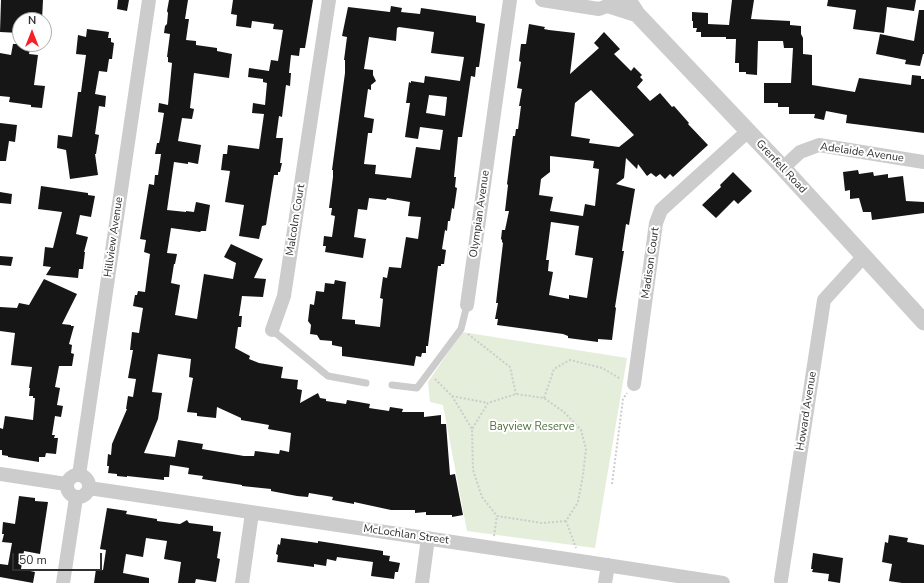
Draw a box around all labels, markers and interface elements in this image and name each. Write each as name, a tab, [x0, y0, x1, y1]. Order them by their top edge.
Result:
north arrow	[12, 12, 52, 52]
text: N	[28, 13, 36, 28]
street label: Grenfell Road	[753, 138, 809, 196]
street label: Adelaide Avenue	[819, 141, 905, 165]
street label: Olympian Avenue	[467, 170, 493, 258]
street label: Malcolm Court	[284, 183, 308, 257]
street label: Hillview Avenue	[102, 196, 126, 278]
street label: Madison Court	[639, 226, 663, 300]
street label: Howard Avenue	[794, 370, 820, 452]
park label: Bayview Reserve	[489, 420, 575, 434]
street label: McLochlan Street	[362, 522, 450, 548]
scale bar	[14, 545, 104, 571]
text: 50 m	[19, 552, 47, 568]

